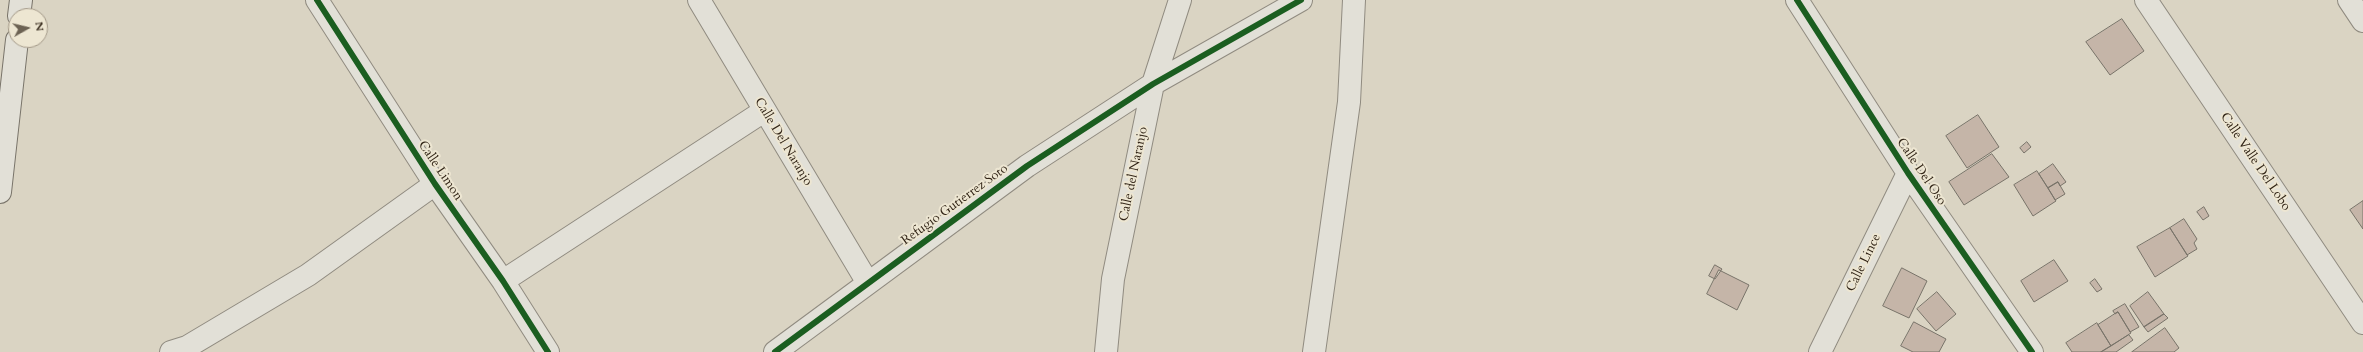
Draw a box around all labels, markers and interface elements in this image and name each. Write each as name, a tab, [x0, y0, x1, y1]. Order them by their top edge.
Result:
north arrow	[8, 8, 48, 48]
text: N	[31, 21, 47, 32]
street label: Calle Del Naranjo	[751, 95, 815, 189]
street label: Calle Valle Del Lobo	[2216, 110, 2294, 214]
street label: Calle del Naranjo	[1116, 125, 1152, 223]
street label: Calle Del Oso	[1893, 136, 1949, 208]
street label: Calle Limon	[414, 138, 466, 204]
street label: Refugio Gutierrez Soto	[899, 161, 1011, 249]
street label: Calle Lince	[1843, 232, 1885, 294]

